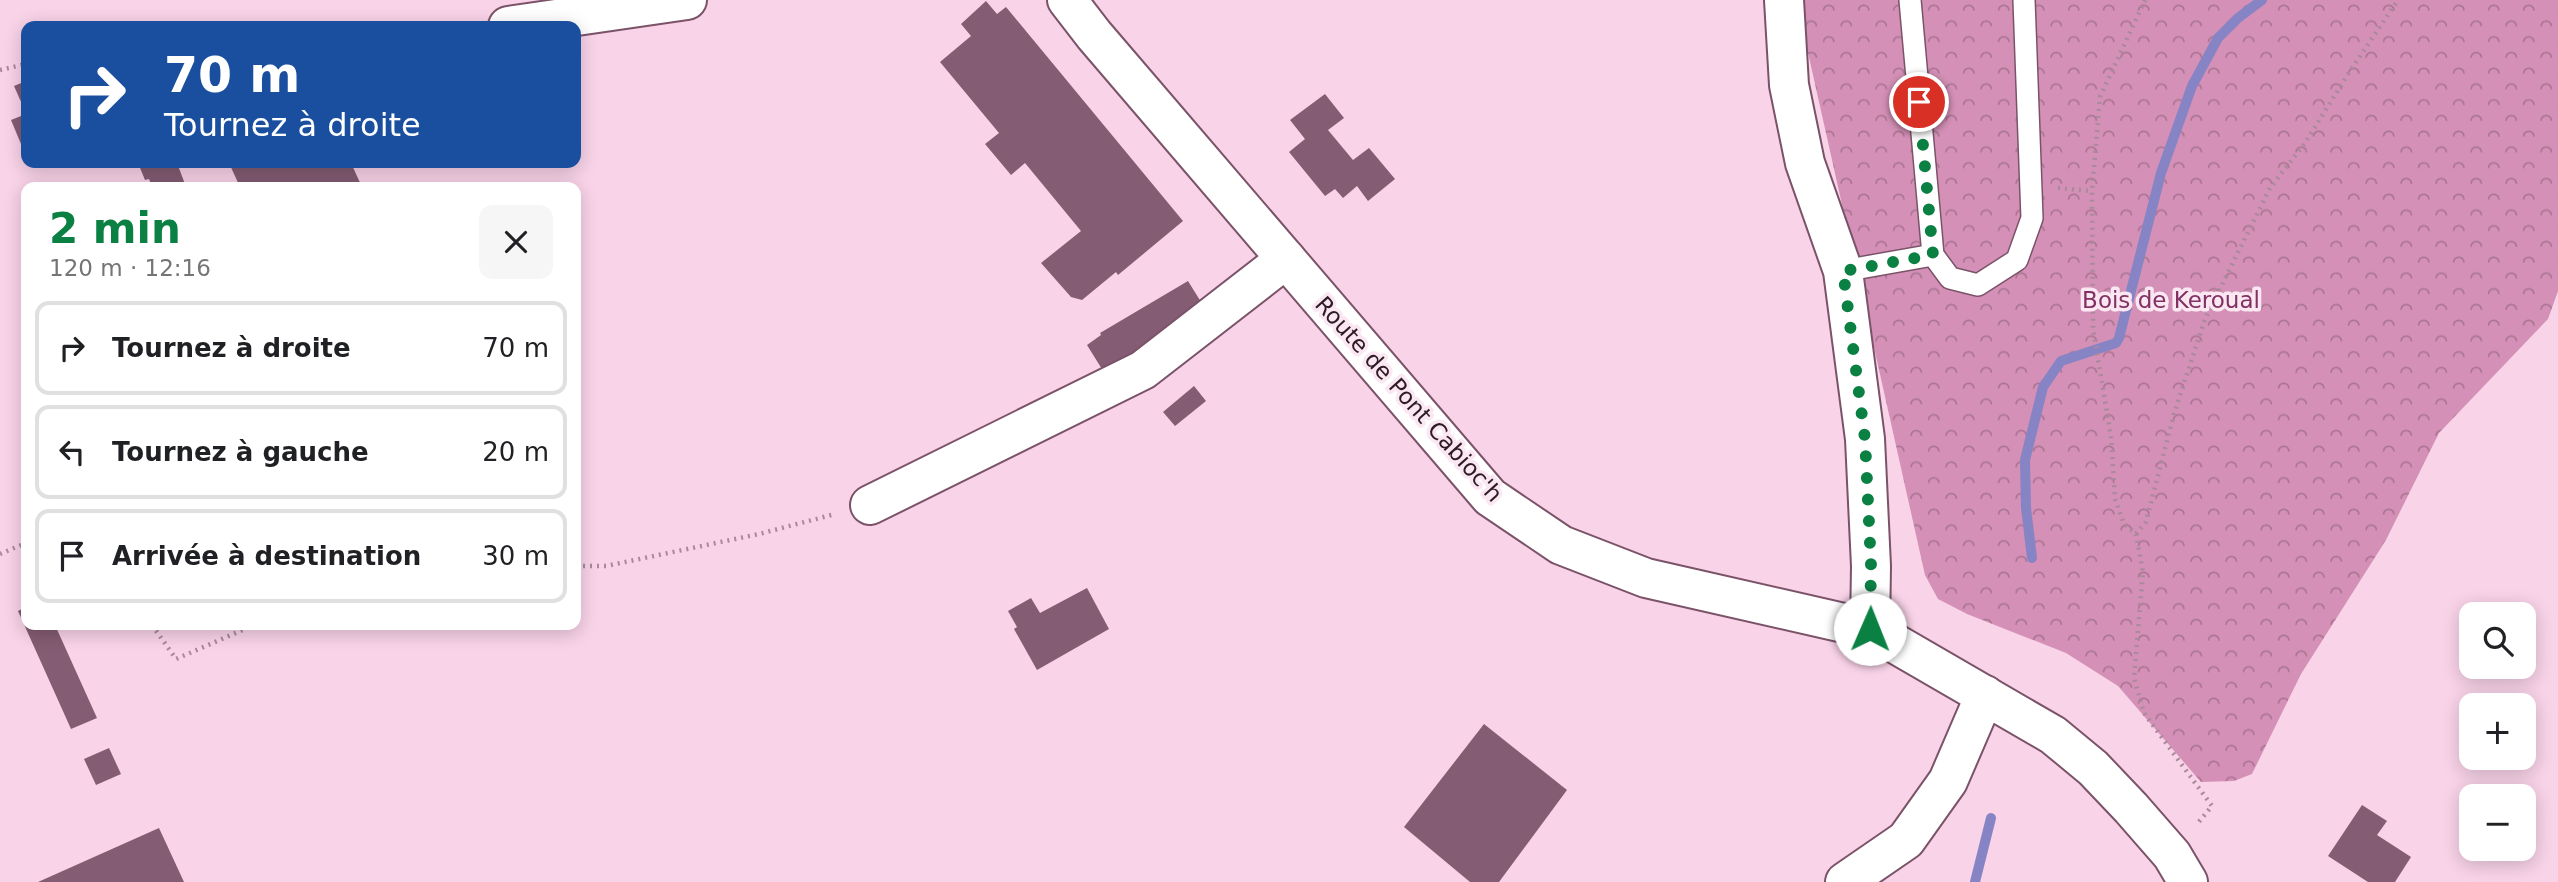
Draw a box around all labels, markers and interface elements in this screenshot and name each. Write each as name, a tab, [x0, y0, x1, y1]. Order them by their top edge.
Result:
text: 70 m	[164, 47, 300, 104]
icon: right	[49, 49, 140, 140]
pin	[1889, 72, 1949, 132]
icon: arrive	[1900, 83, 1938, 121]
text: Tournez à droite	[164, 106, 421, 144]
text: 2 min	[49, 204, 181, 253]
button: close	[479, 205, 553, 279]
text: 120 m · 12:16	[49, 255, 211, 281]
park label: Bois de Keroual	[2082, 287, 2260, 313]
street label: Route de Pont Cabioc'h	[1310, 291, 1508, 507]
icon: right	[53, 329, 91, 367]
text: Tournez à droite	[112, 333, 351, 363]
text: 70 m	[482, 333, 549, 363]
icon: left	[53, 433, 91, 471]
text: Tournez à gauche	[112, 437, 369, 467]
text: 20 m	[482, 437, 549, 467]
icon: arrive	[53, 537, 91, 575]
text: Arrivée à destination	[112, 541, 421, 571]
text: 30 m	[482, 541, 549, 571]
position arrow	[1833, 592, 1907, 666]
map controls	[2459, 602, 2536, 861]
button: search	[2459, 602, 2536, 679]
button: +	[2459, 693, 2536, 770]
button: −	[2459, 784, 2536, 861]

